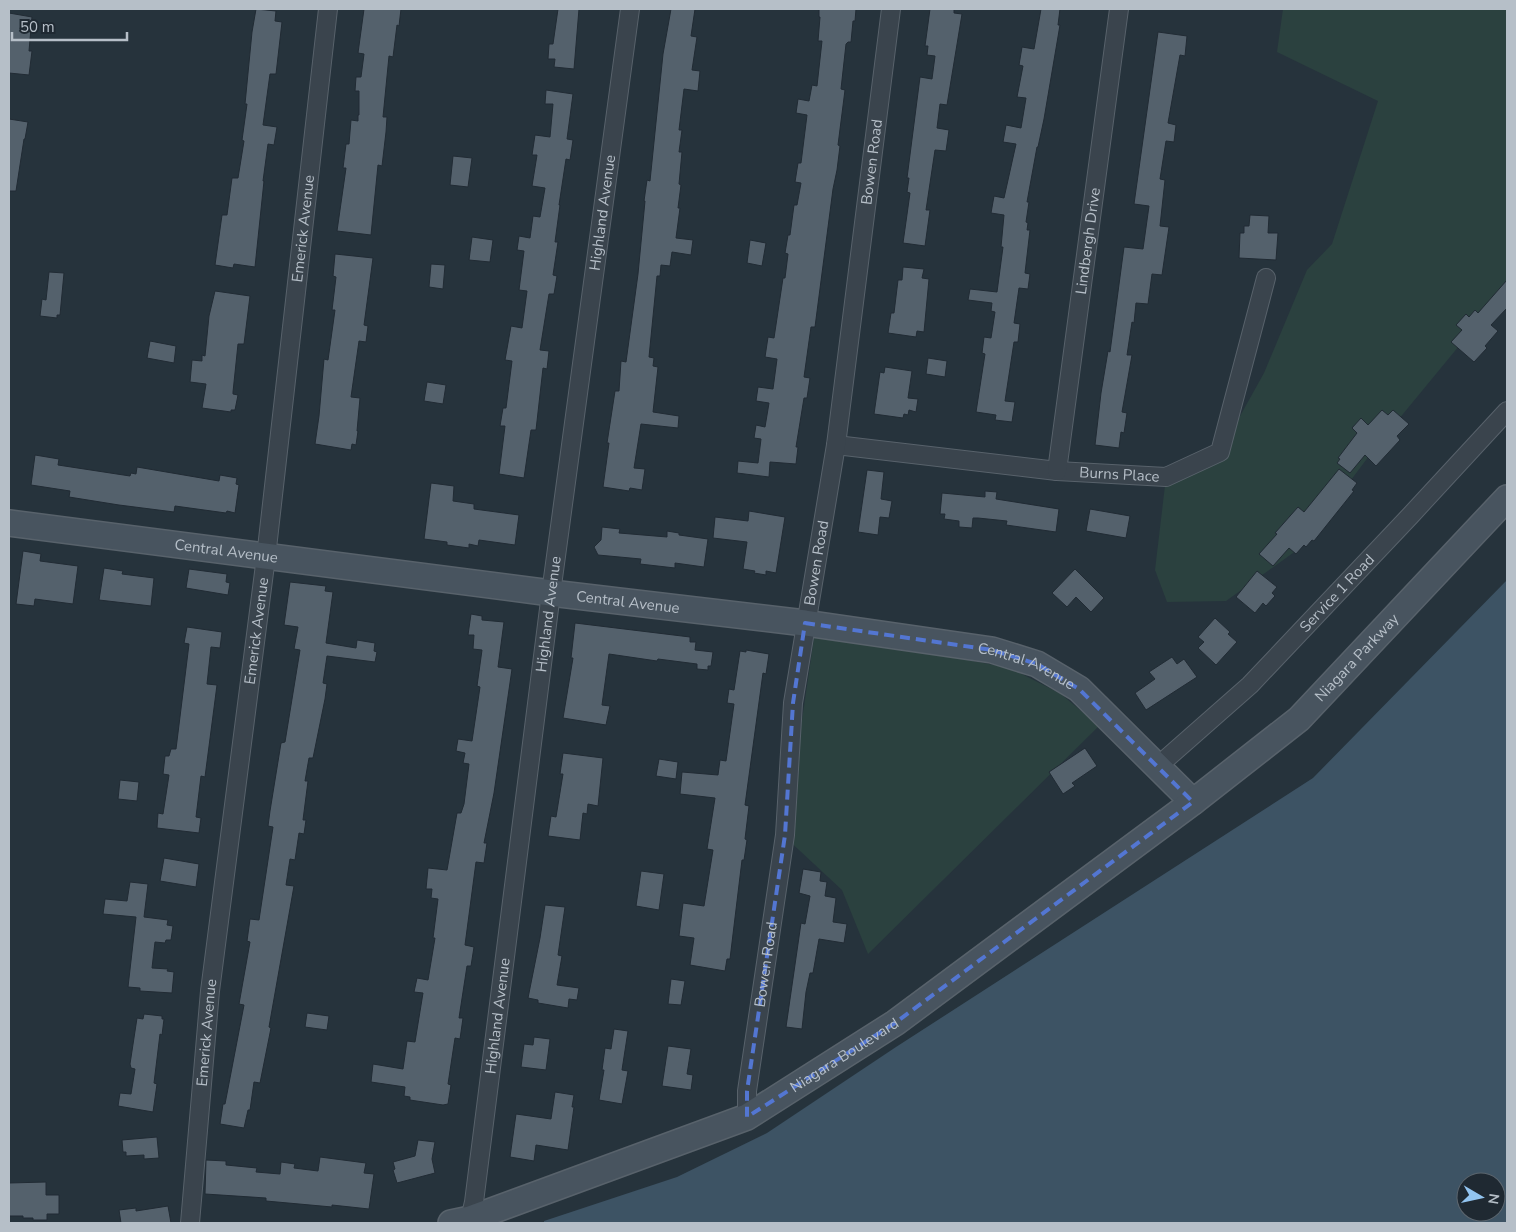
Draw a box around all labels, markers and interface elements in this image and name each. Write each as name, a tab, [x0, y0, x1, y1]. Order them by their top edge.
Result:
scale bar	[12, 10, 128, 42]
text: 50 m	[20, 17, 55, 37]
street label: Bowen Road	[856, 118, 887, 206]
street label: Highland Avenue	[585, 154, 620, 272]
street label: Emerick Avenue	[287, 174, 319, 283]
street label: Lindbergh Drive	[1071, 186, 1105, 296]
street label: Burns Place	[1079, 462, 1160, 487]
street label: Bowen Road	[799, 519, 833, 607]
street label: Central Avenue	[173, 534, 279, 568]
street label: Service 1 Road	[1295, 550, 1379, 637]
street label: Highland Avenue	[531, 555, 566, 673]
street label: Emerick Avenue	[240, 576, 273, 686]
street label: Central Avenue	[575, 586, 681, 618]
street label: Niagara Parkway	[1310, 609, 1403, 706]
street label: Central Avenue	[977, 638, 1079, 694]
street label: Bowen Road	[750, 920, 782, 1008]
street label: Highland Avenue	[480, 957, 515, 1075]
street label: Emerick Avenue	[192, 978, 221, 1087]
street label: Niagara Boulevard	[786, 1013, 903, 1097]
north arrow	[1456, 1172, 1506, 1222]
text: N	[1483, 1192, 1504, 1206]

